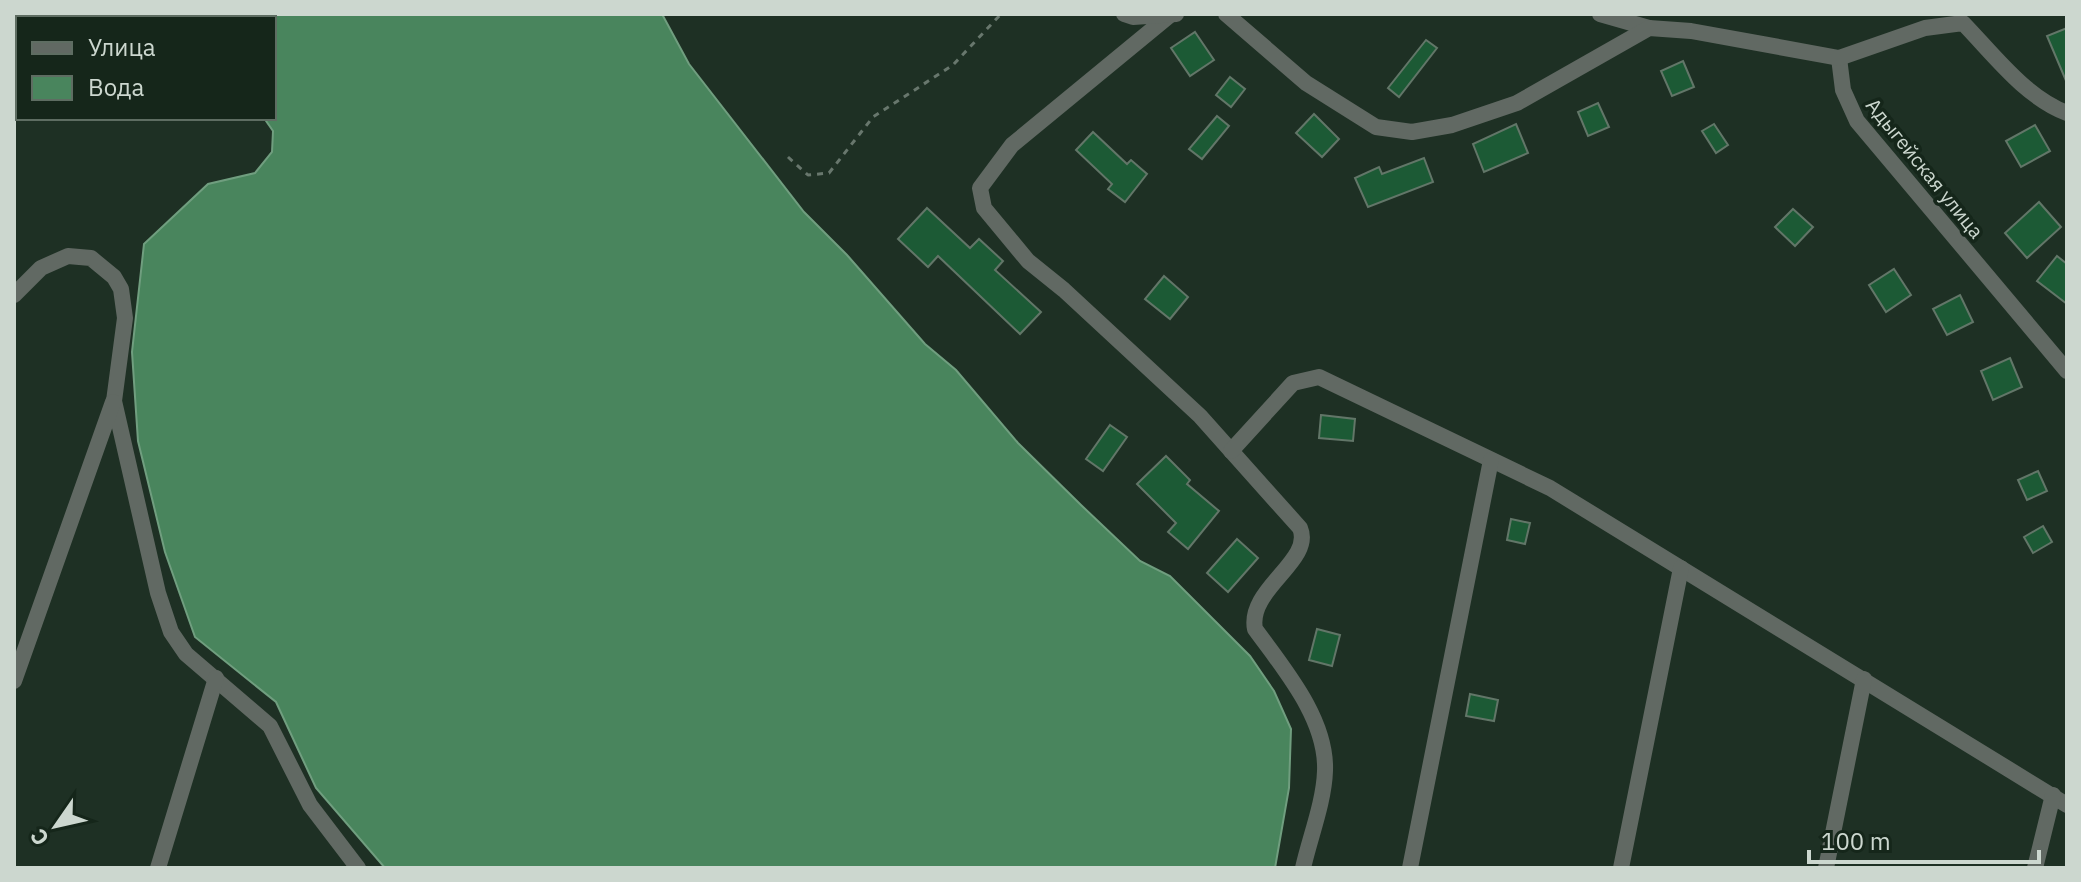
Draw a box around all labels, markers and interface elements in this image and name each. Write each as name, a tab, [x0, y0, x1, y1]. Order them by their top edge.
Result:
legend	[16, 16, 276, 120]
text: Улица	[88, 31, 156, 63]
text: Вода	[88, 71, 144, 103]
street label: Адыгейская улица	[1860, 92, 1990, 244]
north arrow	[16, 786, 96, 866]
scale bar	[1809, 814, 2039, 864]
text: С	[23, 823, 55, 852]
text: 100 m	[1821, 825, 1891, 857]

